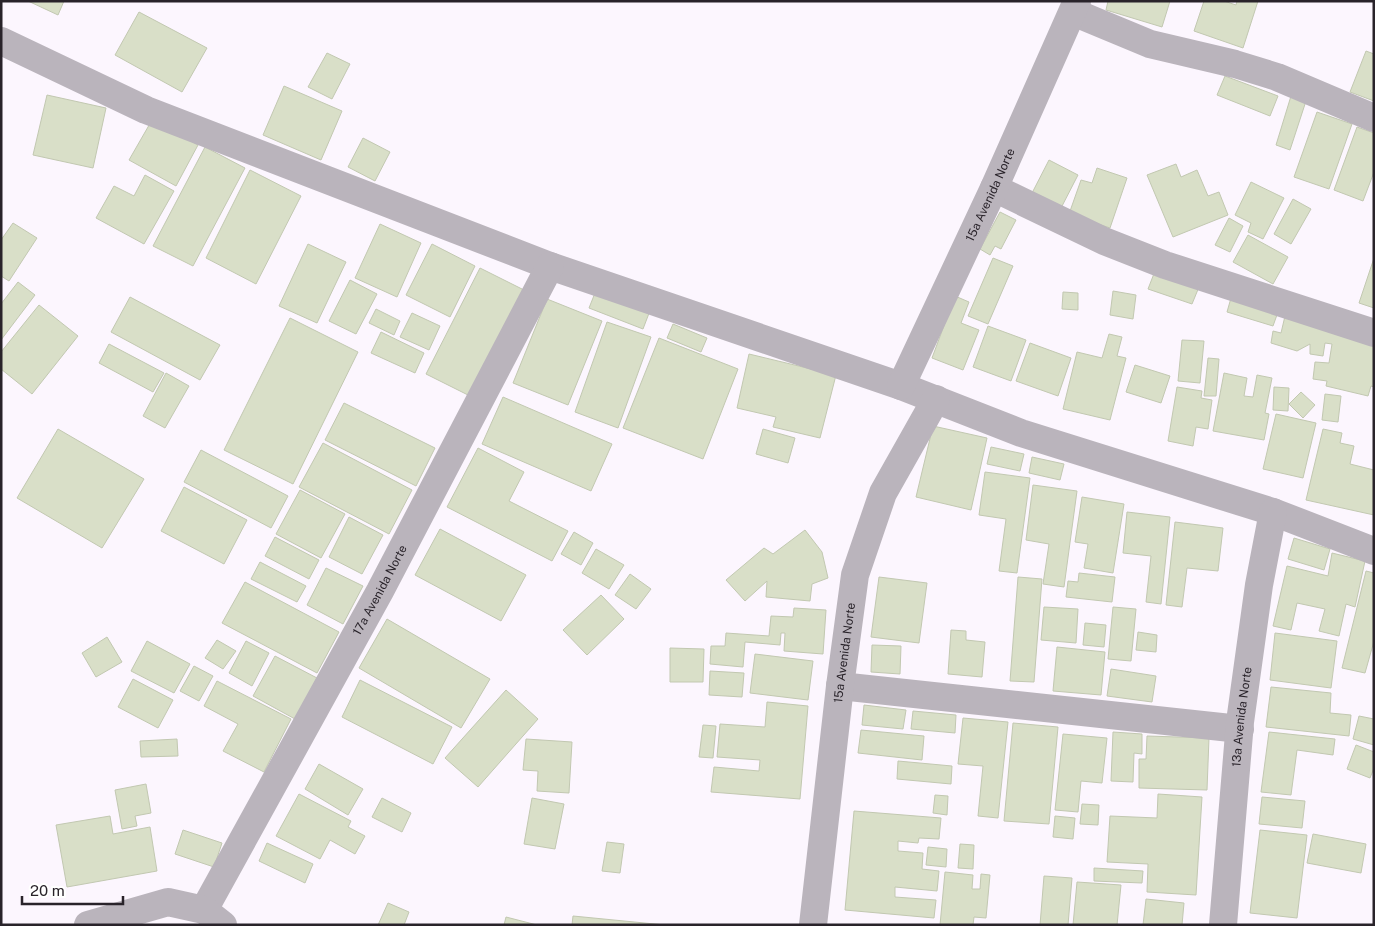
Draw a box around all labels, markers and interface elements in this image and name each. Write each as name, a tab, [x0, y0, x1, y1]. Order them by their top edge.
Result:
street label: 15a Avenida Norte	[963, 146, 1018, 244]
street label: 17a Avenida Norte	[350, 542, 410, 638]
street label: 15a Avenida Norte	[831, 602, 858, 704]
street label: 13a Avenida Norte	[1229, 666, 1255, 768]
scale bar	[22, 874, 124, 906]
text: 20 m	[30, 882, 65, 899]

